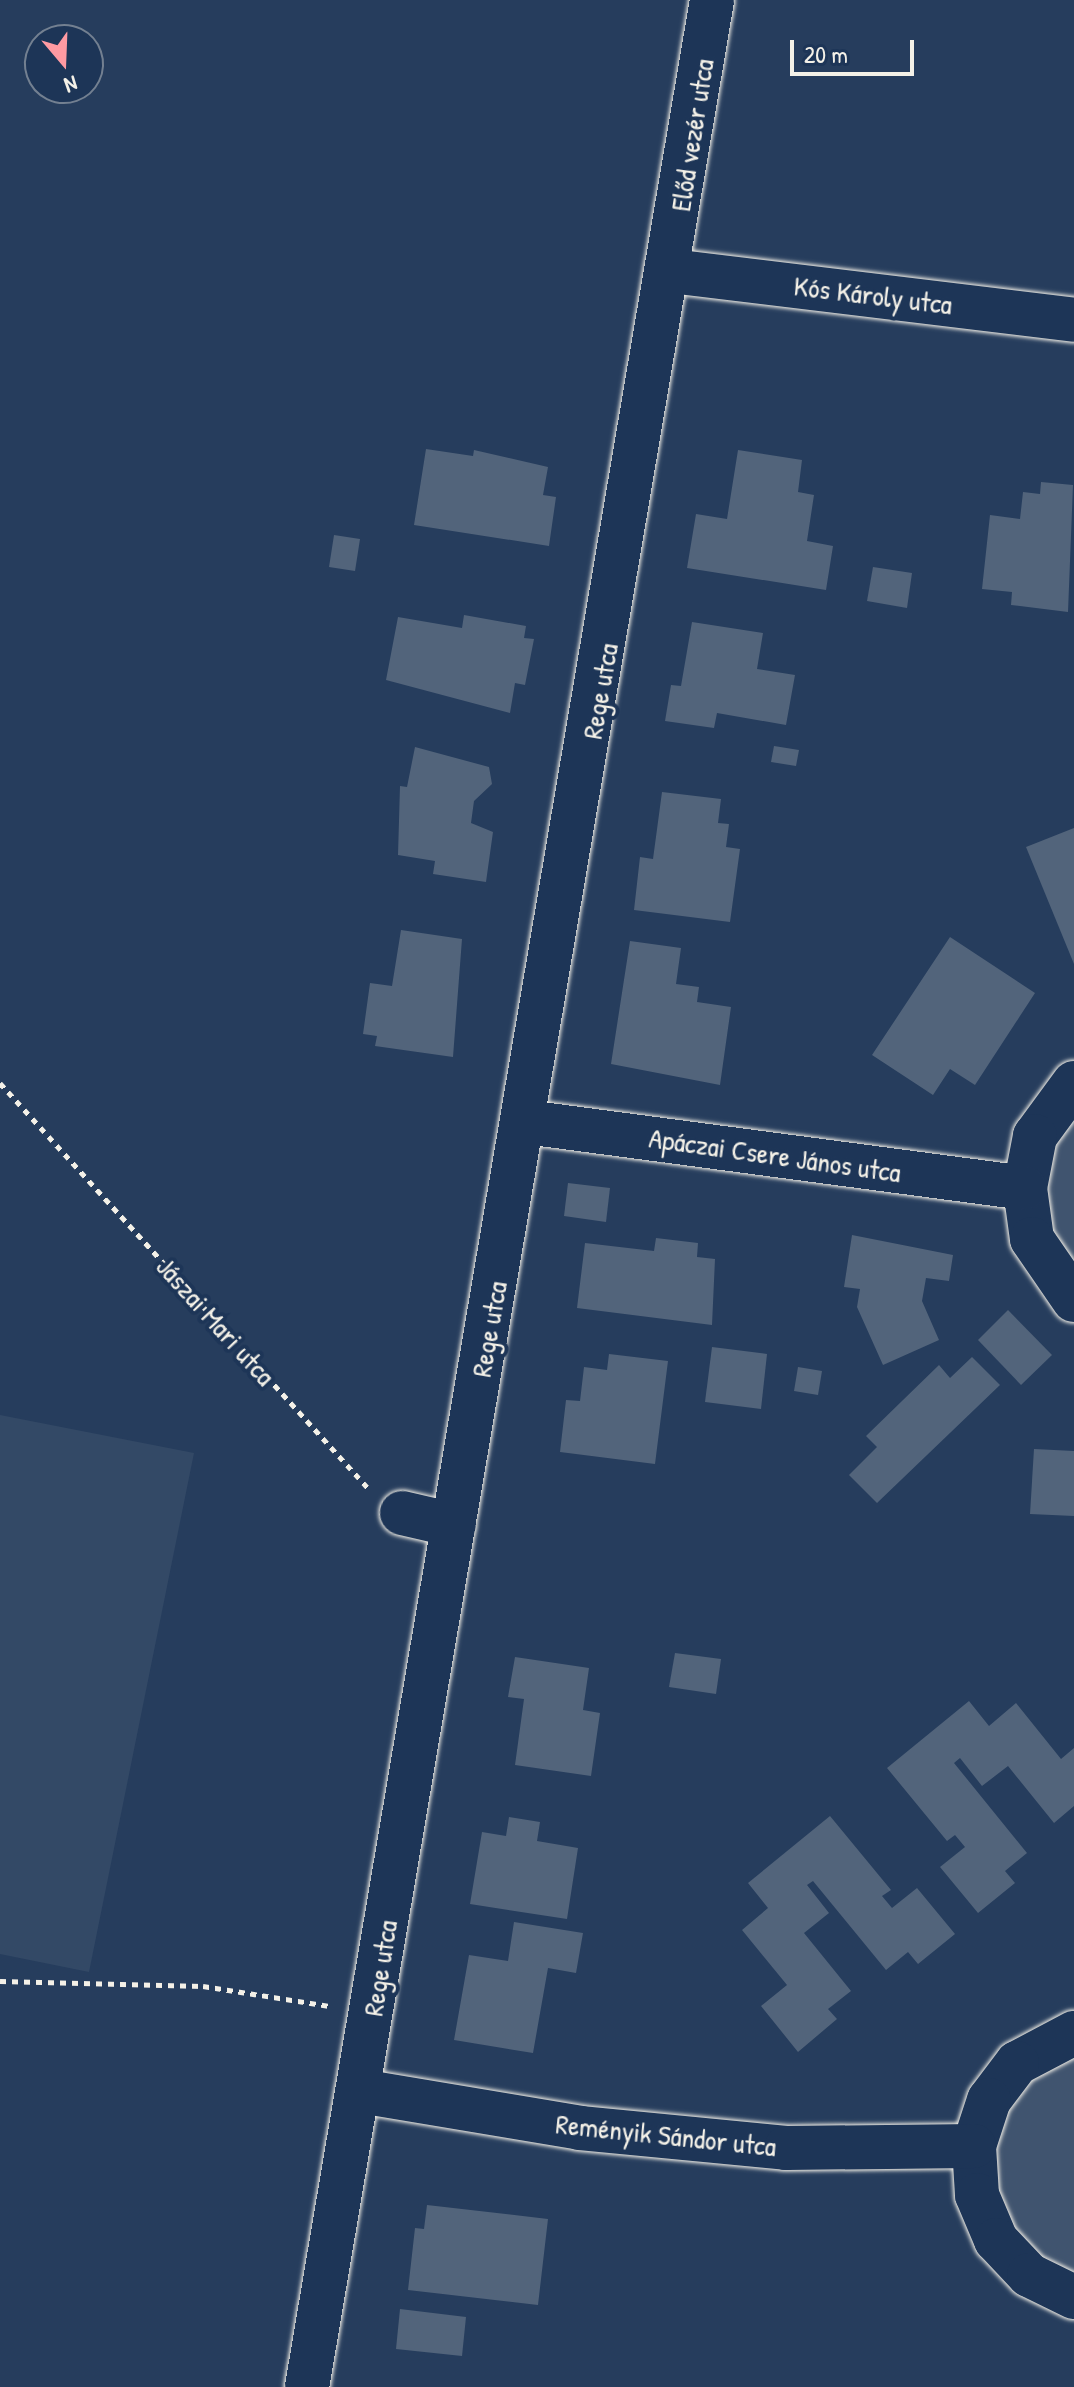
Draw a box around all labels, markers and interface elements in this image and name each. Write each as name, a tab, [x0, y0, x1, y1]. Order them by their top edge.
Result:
north arrow	[24, 24, 104, 104]
scale bar	[794, 24, 918, 74]
text: 20 m	[804, 38, 848, 70]
street label: Előd vezér utca	[663, 56, 721, 214]
text: N	[61, 69, 82, 101]
street label: Kós Károly utca	[792, 269, 954, 321]
street label: Rege utca	[575, 641, 625, 741]
street label: Apáczai Csere János utca	[647, 1121, 903, 1189]
street label: Jászai Mari utca	[149, 1250, 283, 1392]
street label: Rege utca	[464, 1279, 514, 1379]
street label: Rege utca	[356, 1918, 404, 2018]
street label: Reményik Sándor utca	[554, 2107, 778, 2163]

